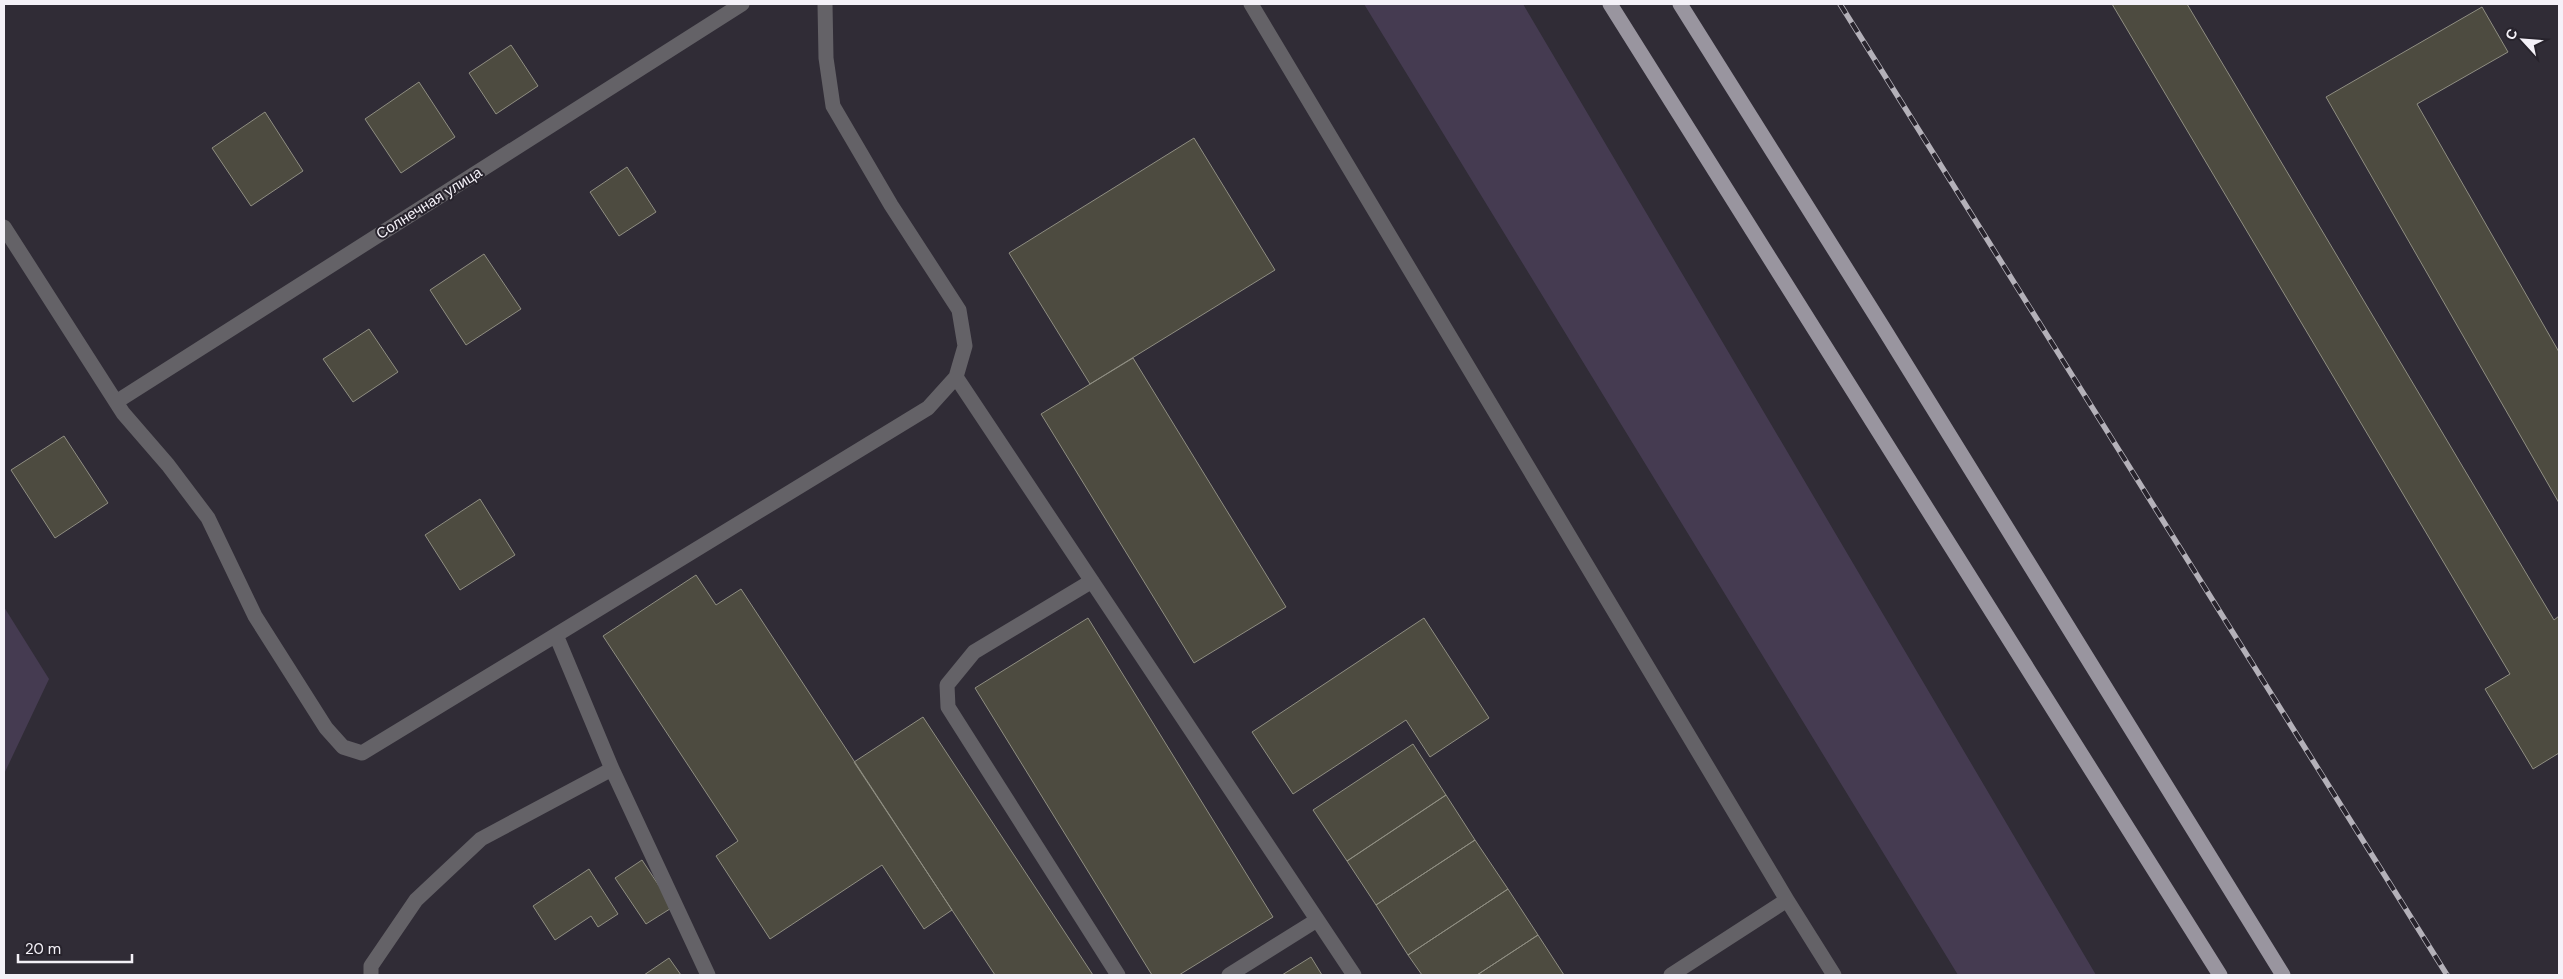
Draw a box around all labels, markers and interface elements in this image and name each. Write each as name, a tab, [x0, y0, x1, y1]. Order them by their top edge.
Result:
north arrow	[2498, 15, 2548, 65]
text: С	[2501, 26, 2522, 43]
street label: Солнечная улица	[372, 162, 486, 244]
scale bar	[18, 932, 131, 964]
text: 20 m	[25, 939, 61, 959]

